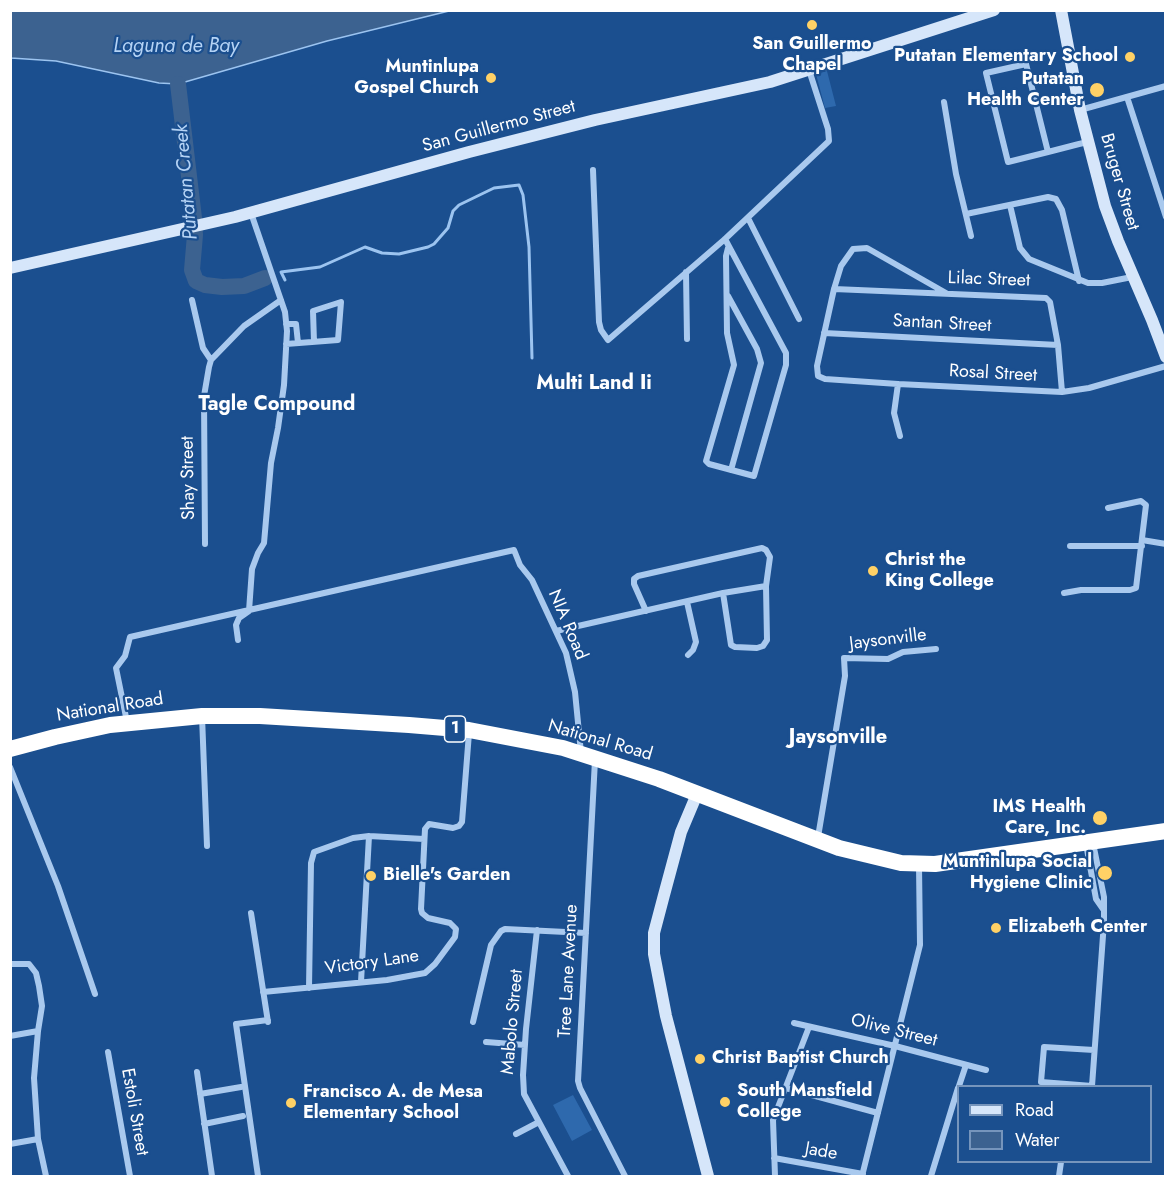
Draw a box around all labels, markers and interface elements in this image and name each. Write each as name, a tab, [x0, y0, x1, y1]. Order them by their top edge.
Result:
marker: San Guillermo Chapel	[805, 18, 819, 32]
place label: San Guillermo Chapel	[752, 34, 872, 76]
water label: Laguna de Bay	[113, 35, 239, 59]
place label: Putatan Elementary School	[894, 46, 1118, 68]
marker: Putatan Elementary School	[1123, 50, 1137, 64]
place label: Muntinlupa Gospel Church	[354, 57, 479, 100]
place label: Putatan Health Center	[967, 69, 1084, 112]
marker: Muntinlupa Gospel Church	[484, 71, 498, 85]
marker: Putatan Health Center	[1088, 81, 1106, 99]
street label: San Guillermo Street	[420, 96, 578, 158]
water label: Putatan Creek	[170, 123, 204, 241]
street label: Bruger Street	[1095, 131, 1143, 233]
street label: Lilac Street	[947, 268, 1031, 292]
street label: Santan Street	[892, 311, 992, 337]
street label: Rosal Street	[948, 361, 1038, 387]
district label: Multi Land Ii	[536, 372, 652, 396]
district label: Tagle Compound	[199, 393, 355, 417]
street label: Shay Street	[177, 436, 201, 520]
place label: Christ the King College	[885, 550, 994, 592]
marker: Christ the King College	[866, 564, 880, 578]
street label: NIA Road	[543, 587, 591, 663]
street label: Jaysonville	[848, 625, 928, 655]
street label: National Road	[55, 689, 165, 727]
road number: 1	[444, 716, 466, 742]
street label: National Road	[545, 716, 655, 766]
district label: Jaysonville	[789, 726, 887, 750]
place label: IMS Health Care, Inc.	[993, 797, 1086, 840]
marker: IMS Health Care, Inc.	[1091, 809, 1109, 827]
place label: Muntinlupa Social Hygiene Clinic	[943, 852, 1092, 894]
marker: Muntinlupa Social Hygiene Clinic	[1096, 864, 1114, 882]
place label: Bielle's Garden	[383, 865, 511, 887]
marker: Bielle's Garden	[364, 869, 378, 883]
street label: Tree Lane Avenue	[555, 904, 583, 1038]
place label: Elizabeth Center	[1008, 917, 1147, 939]
marker: Elizabeth Center	[989, 921, 1003, 935]
street label: Victory Lane	[324, 946, 420, 980]
street label: Mabolo Street	[498, 968, 528, 1076]
street label: Olive Street	[849, 1010, 939, 1052]
place label: Christ Baptist Church	[712, 1048, 889, 1070]
marker: Christ Baptist Church	[693, 1052, 707, 1066]
street label: Estoli Street	[116, 1067, 152, 1157]
place label: South Mansfield College	[737, 1081, 872, 1124]
place label: Francisco A. de Mesa Elementary School	[303, 1082, 483, 1124]
legend	[957, 1085, 1152, 1163]
marker: South Mansfield College	[718, 1095, 732, 1109]
marker: Francisco A. de Mesa Elementary School	[284, 1096, 298, 1110]
text: Road	[1015, 1097, 1054, 1123]
text: Water	[1015, 1127, 1059, 1153]
street label: Jade	[803, 1139, 839, 1165]

